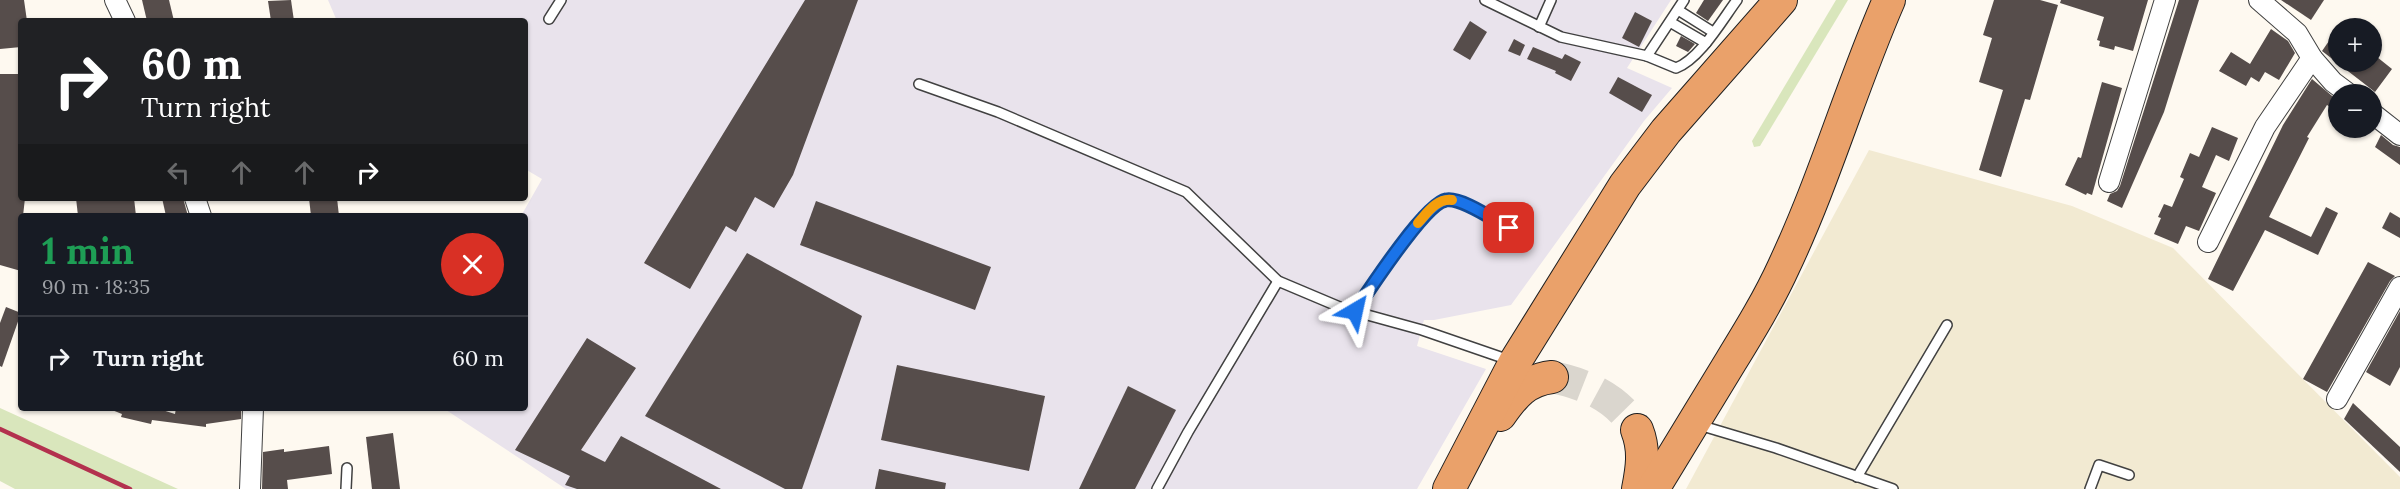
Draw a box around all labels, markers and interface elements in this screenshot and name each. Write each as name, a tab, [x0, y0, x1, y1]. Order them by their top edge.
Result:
map controls	[2328, 18, 2382, 138]
button: +	[2328, 18, 2382, 72]
text: 60 m	[141, 37, 242, 91]
icon: right	[42, 42, 120, 120]
button: −	[2328, 84, 2382, 138]
text: Turn right	[141, 90, 270, 124]
icon: left	[162, 156, 195, 189]
icon: ahead	[225, 156, 258, 189]
icon: ahead	[288, 156, 321, 189]
icon: right	[351, 156, 384, 189]
pin	[1483, 202, 1534, 253]
icon: arrive	[1492, 211, 1525, 244]
text: 1 min	[42, 228, 134, 274]
button: close	[441, 233, 504, 296]
text: 90 m · 18:35	[42, 274, 150, 299]
position arrow	[1323, 279, 1387, 343]
icon: right	[42, 342, 75, 375]
text: Turn right	[93, 344, 204, 372]
text: 60 m	[452, 344, 504, 372]

